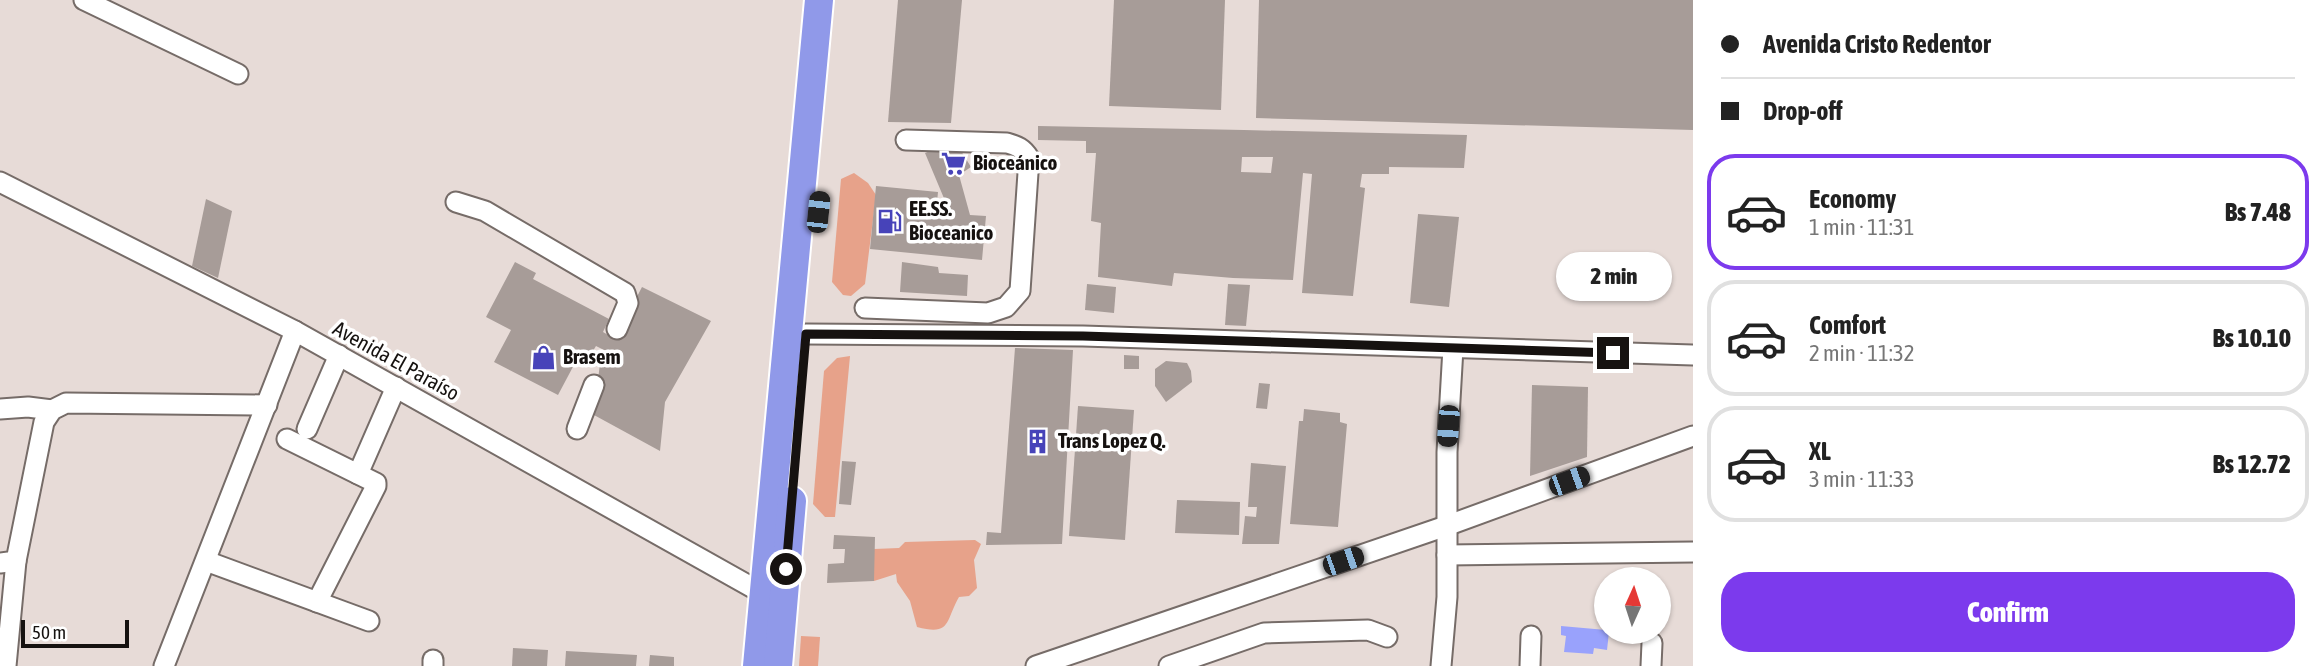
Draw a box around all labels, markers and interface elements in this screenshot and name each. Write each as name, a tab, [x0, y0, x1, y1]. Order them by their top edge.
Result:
text: Avenida Cristo Redentor	[1763, 29, 1991, 59]
text: Drop-off	[1763, 96, 1843, 126]
supermarket icon: Bioceánico	[939, 149, 967, 177]
place label: Bioceánico	[973, 150, 1058, 174]
icon: car	[1725, 181, 1788, 244]
text: Economy	[1809, 184, 1896, 214]
car	[806, 190, 831, 234]
place label: EE.SS. Bioceanico	[909, 196, 994, 244]
text: Bs 7.48	[2225, 197, 2291, 227]
fuel station icon: EE.SS. Bioceanico	[875, 207, 903, 235]
text: 1 min · 11:31	[1809, 214, 1915, 240]
callout: 2 min	[1555, 252, 1671, 300]
text: 2 min	[1591, 263, 1637, 289]
icon: car	[1725, 307, 1788, 370]
text: Comfort	[1809, 310, 1886, 340]
street label: Avenida El Paraíso	[329, 316, 464, 405]
text: Bs 10.10	[2212, 323, 2291, 353]
route end	[1597, 337, 1629, 369]
text: 2 min · 11:32	[1809, 340, 1915, 366]
shop icon: Brasem	[529, 343, 557, 371]
place label: Brasem	[563, 344, 621, 368]
car	[1437, 404, 1460, 448]
building icon: Trans Lopez Q.	[1024, 427, 1052, 455]
place label: Trans Lopez Q.	[1058, 428, 1166, 452]
icon: car	[1725, 433, 1788, 496]
text: XL	[1809, 436, 1831, 466]
text: Bs 12.72	[2212, 449, 2291, 479]
car	[1546, 464, 1593, 498]
text: 3 min · 11:33	[1809, 466, 1915, 492]
car	[1320, 544, 1367, 578]
route start	[770, 553, 802, 585]
north arrow	[1594, 567, 1671, 644]
map controls	[1594, 567, 1671, 644]
button: Confirm	[1721, 572, 2295, 652]
scale bar	[21, 617, 130, 649]
text: 50 m	[32, 621, 66, 643]

